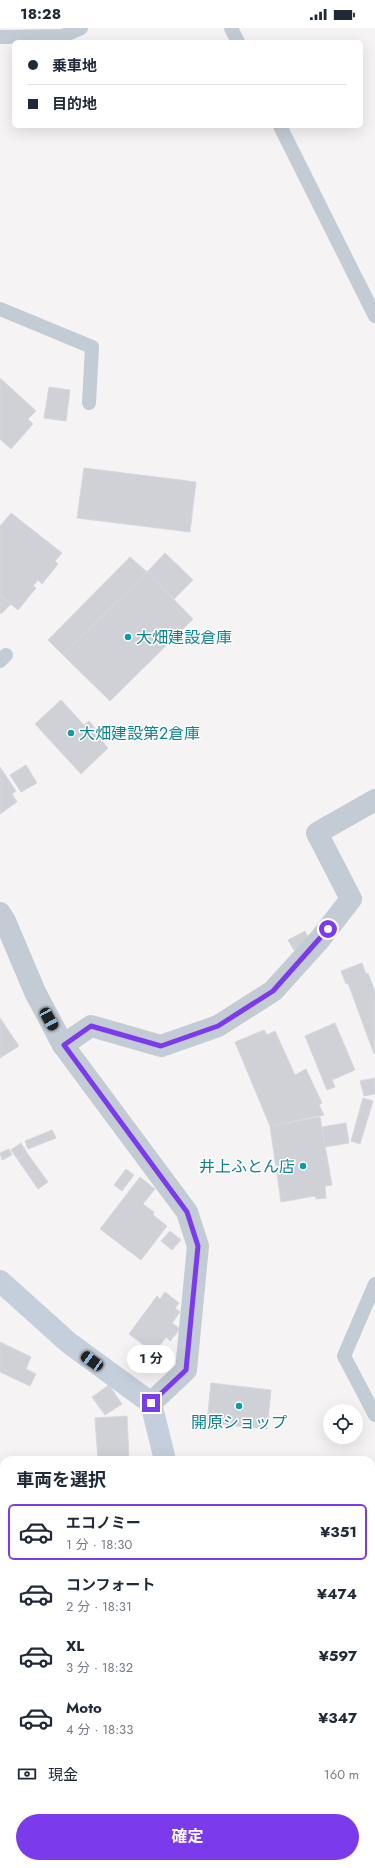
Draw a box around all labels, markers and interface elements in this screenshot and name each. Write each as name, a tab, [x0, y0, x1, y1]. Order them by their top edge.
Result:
text: 18:28	[20, 3, 61, 25]
text: 乗車地	[52, 55, 97, 77]
text: 目的地	[52, 93, 97, 115]
place label: 大畑建設倉庫	[136, 626, 232, 649]
marker: 大畑建設倉庫	[123, 632, 133, 642]
place label: 大畑建設第2倉庫	[79, 722, 200, 745]
marker: 大畑建設第2倉庫	[66, 728, 76, 738]
route start	[319, 920, 337, 938]
car	[38, 1006, 60, 1032]
place label: 井上ふとん店	[199, 1155, 295, 1178]
marker: 井上ふとん店	[298, 1161, 308, 1171]
callout: 1 分	[127, 1345, 175, 1373]
car	[79, 1349, 105, 1373]
text: 1 分	[139, 1349, 163, 1368]
route end	[142, 1394, 160, 1412]
marker: 開原ショップ	[234, 1401, 244, 1411]
map controls	[323, 1404, 363, 1444]
button: locate	[323, 1404, 363, 1444]
place label: 開原ショップ	[191, 1411, 287, 1434]
text: 車両を選択	[16, 1467, 106, 1493]
text: エコノミー	[66, 1512, 141, 1534]
icon: car	[18, 1514, 54, 1550]
text: ¥351	[320, 1521, 357, 1543]
text: 1 分 · 18:30	[66, 1535, 132, 1554]
text: コンフォート	[66, 1574, 156, 1596]
icon: car	[18, 1576, 54, 1612]
text: ¥474	[317, 1583, 357, 1605]
text: 2 分 · 18:31	[66, 1597, 132, 1616]
text: XL	[66, 1635, 84, 1657]
icon: car	[18, 1638, 54, 1674]
text: ¥597	[319, 1645, 357, 1667]
text: 3 分 · 18:32	[66, 1658, 133, 1677]
text: Moto	[66, 1697, 102, 1719]
icon: car	[18, 1700, 54, 1736]
text: ¥347	[318, 1707, 357, 1729]
text: 4 分 · 18:33	[66, 1720, 133, 1739]
icon: cash	[16, 1763, 38, 1785]
text: 現金	[48, 1764, 78, 1786]
text: 160 m	[324, 1765, 359, 1784]
button: 確定	[16, 1814, 359, 1860]

